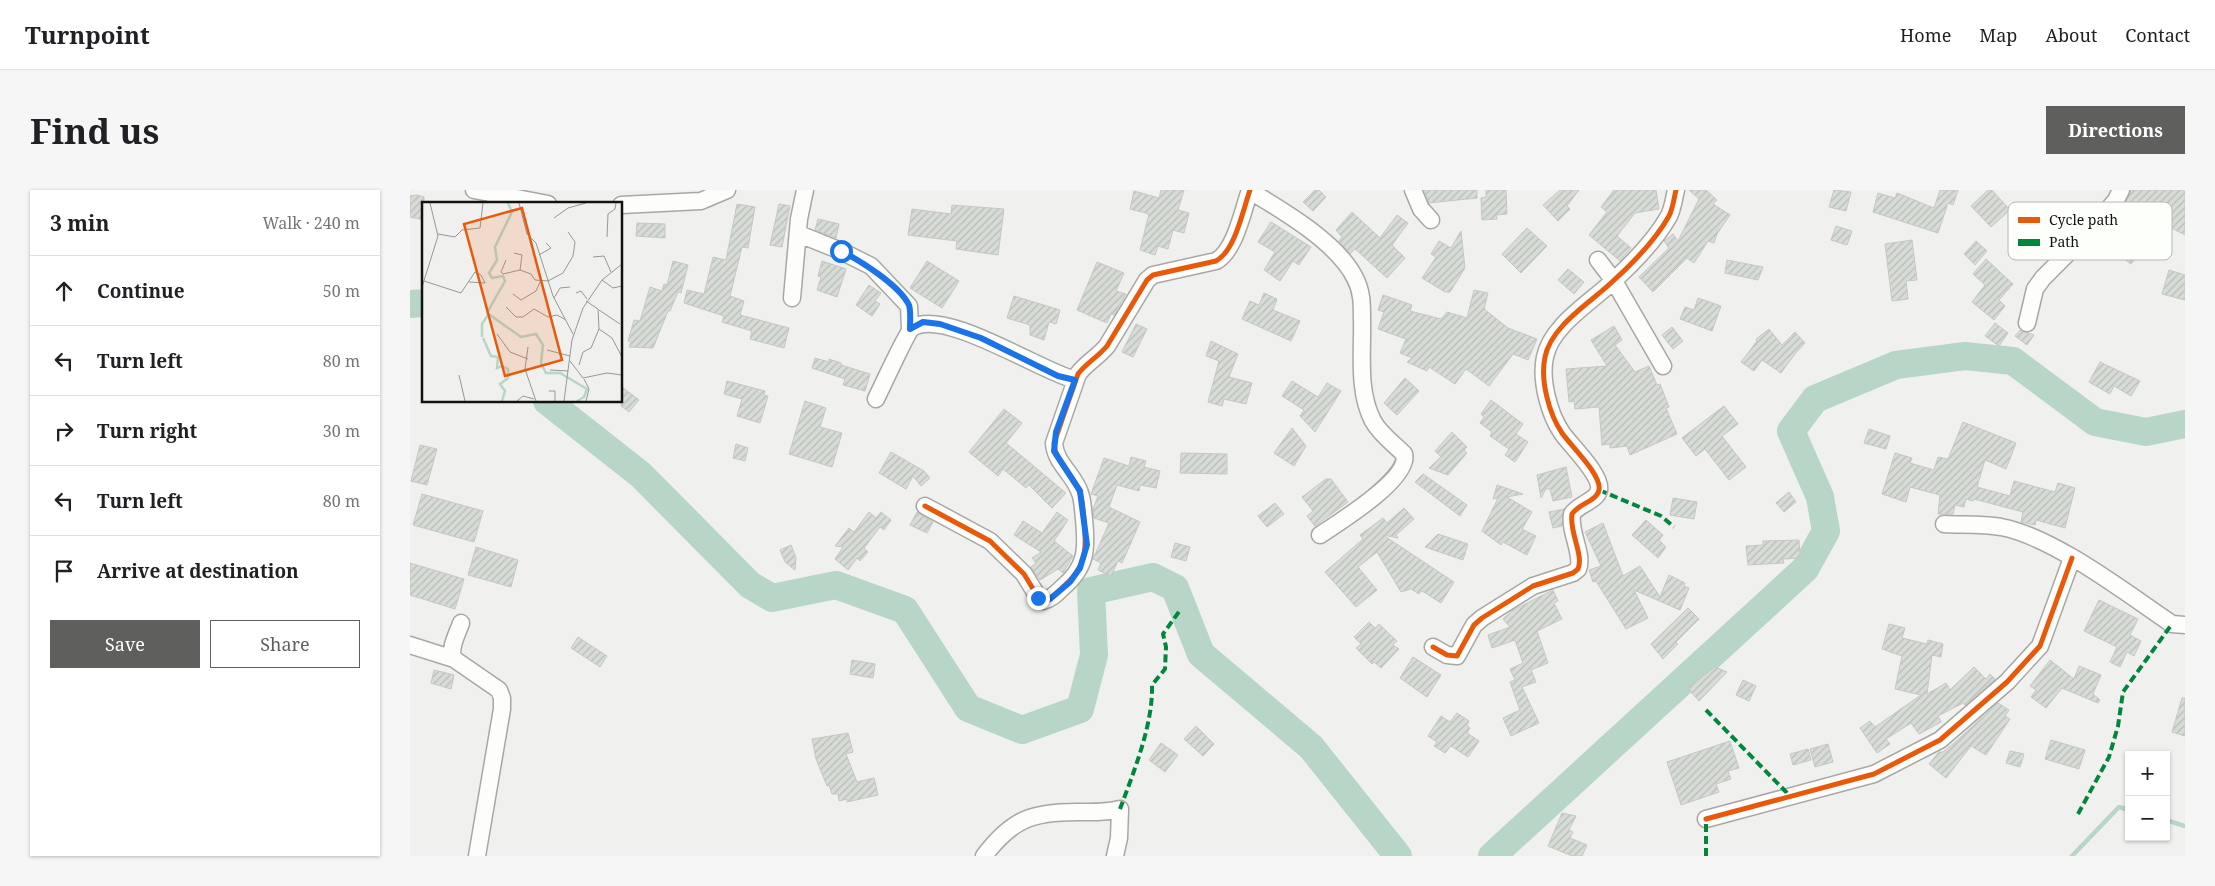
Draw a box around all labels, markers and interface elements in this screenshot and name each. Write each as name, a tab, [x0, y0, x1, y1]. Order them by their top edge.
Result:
text: Turnpoint	[25, 18, 150, 51]
text: Home	[1900, 23, 1951, 47]
text: Map	[1979, 23, 2017, 47]
text: About	[2045, 23, 2097, 47]
text: Contact	[2125, 23, 2190, 47]
button: Directions	[2046, 106, 2185, 154]
text: Find us	[30, 107, 159, 154]
inset map	[422, 202, 622, 402]
legend	[2008, 202, 2172, 260]
text: 3 min	[50, 209, 109, 237]
text: Cycle path	[2049, 210, 2118, 229]
text: Walk · 240 m	[263, 212, 360, 234]
text: Path	[2049, 232, 2079, 251]
route start	[830, 240, 853, 263]
icon: ahead	[50, 277, 78, 305]
text: Continue	[97, 278, 185, 304]
text: 50 m	[323, 280, 360, 302]
icon: left	[50, 347, 78, 375]
text: Turn left	[97, 348, 183, 374]
text: 80 m	[323, 350, 360, 372]
icon: right	[50, 417, 78, 445]
text: Turn right	[97, 418, 197, 444]
text: 30 m	[323, 420, 360, 442]
icon: left	[50, 487, 78, 515]
text: Turn left	[97, 488, 183, 514]
text: 80 m	[323, 490, 360, 512]
icon: arrive	[50, 557, 78, 585]
text: Arrive at destination	[97, 558, 299, 584]
route end	[1027, 587, 1050, 610]
button: Save	[50, 620, 200, 668]
button: Share	[210, 620, 360, 668]
map controls	[2125, 751, 2170, 841]
button: +	[2125, 751, 2170, 796]
button: −	[2125, 796, 2170, 841]

